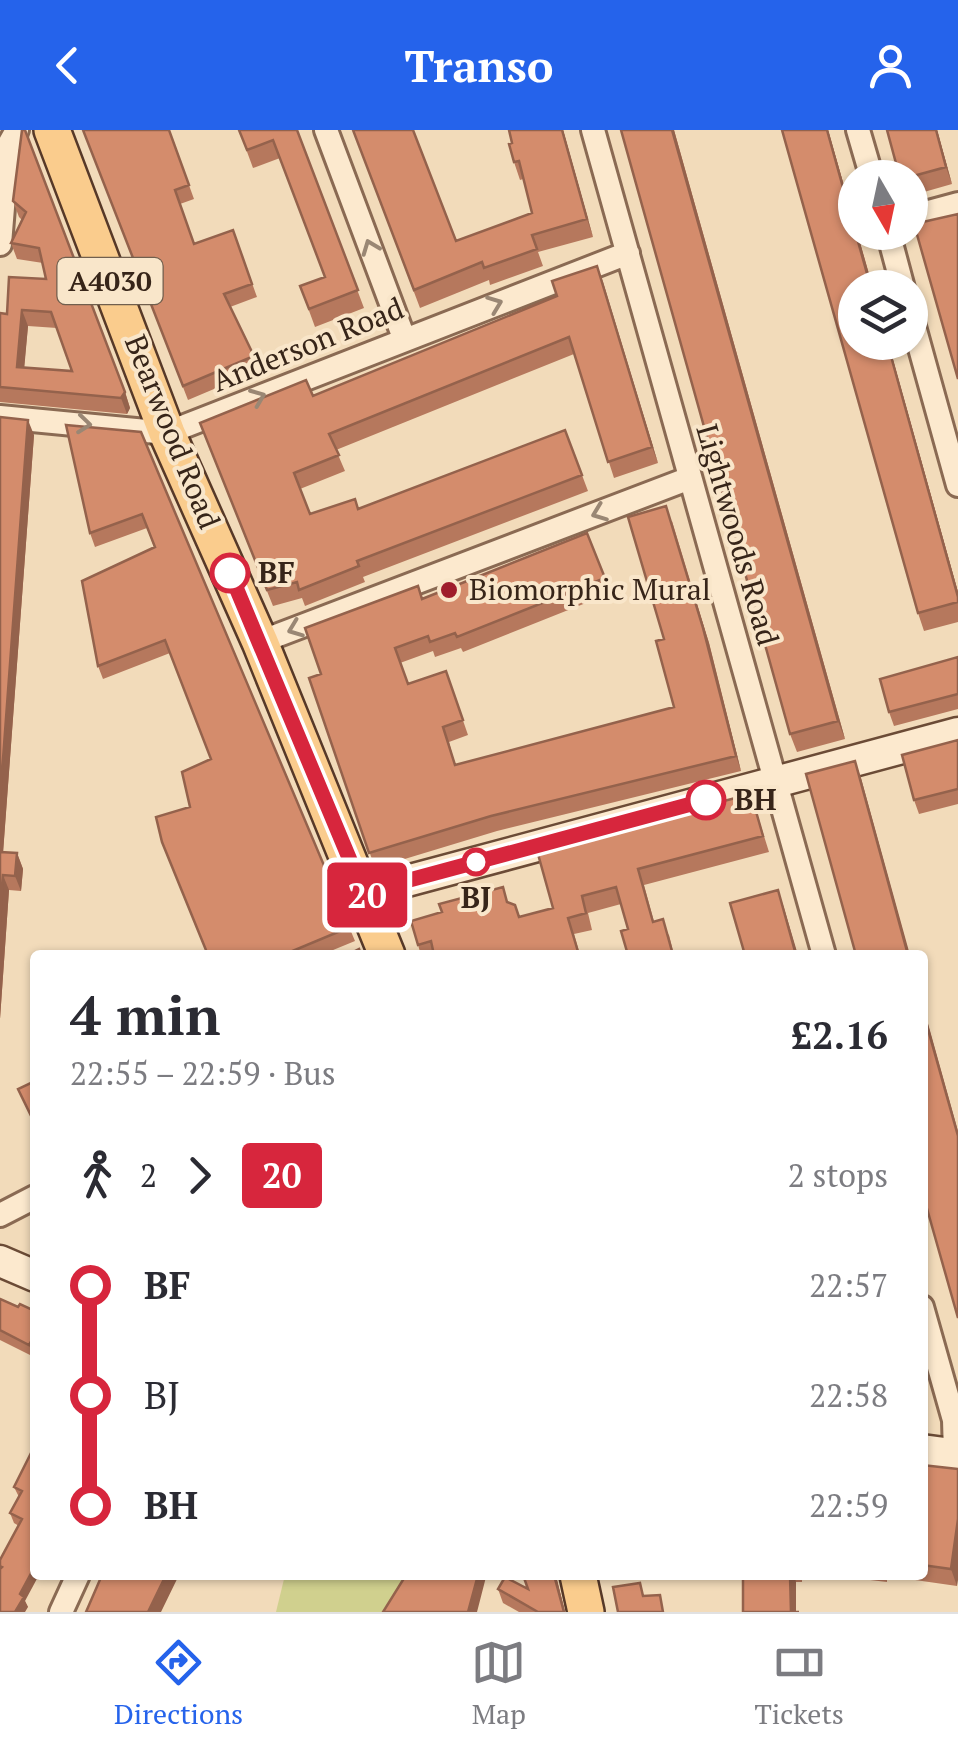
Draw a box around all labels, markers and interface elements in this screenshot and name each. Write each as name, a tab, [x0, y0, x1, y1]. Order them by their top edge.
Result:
text: Transo	[404, 35, 554, 95]
icon: back	[40, 38, 95, 93]
icon: person	[863, 38, 918, 93]
north arrow	[838, 160, 928, 250]
map controls	[838, 160, 928, 360]
one-way arrow	[362, 239, 382, 257]
road number: A4030	[58, 258, 162, 304]
button: layers	[838, 270, 928, 360]
street label: Anderson Road	[206, 287, 409, 401]
one-way arrow	[486, 295, 503, 316]
street label: Bearwood Road	[116, 329, 230, 535]
one-way arrow	[248, 388, 266, 408]
one-way arrow	[76, 413, 92, 434]
street label: Lightwoods Road	[687, 419, 789, 650]
one-way arrow	[591, 501, 608, 522]
place label: BF	[258, 552, 295, 592]
marker: BF	[211, 554, 249, 592]
place label: Biomorphic Mural	[469, 569, 711, 609]
marker: Biomorphic Mural	[438, 579, 460, 601]
one-way arrow	[287, 617, 305, 637]
place label: BH	[734, 779, 777, 819]
marker: BH	[687, 781, 725, 819]
marker: BJ	[463, 849, 489, 875]
line badge: 20	[322, 862, 412, 928]
text: 20	[347, 872, 387, 918]
place label: BJ	[461, 877, 491, 917]
text: 4 min	[70, 978, 220, 1051]
text: £2.16	[791, 1010, 888, 1060]
text: 22:55 – 22:59 · Bus	[70, 1052, 336, 1094]
icon: walk	[70, 1148, 125, 1203]
icon: forward	[172, 1148, 227, 1203]
text: 20	[262, 1152, 302, 1198]
text: 2	[140, 1154, 157, 1196]
text: 2 stops	[788, 1154, 888, 1196]
text: BF	[144, 1260, 191, 1310]
text: 22:57	[809, 1264, 888, 1306]
text: BJ	[144, 1370, 180, 1420]
text: 22:58	[809, 1374, 888, 1416]
text: BH	[144, 1480, 198, 1530]
text: 22:59	[809, 1484, 888, 1526]
tab: Directions	[114, 1635, 243, 1732]
tab: Map	[471, 1635, 526, 1732]
tab: Tickets	[754, 1635, 844, 1732]

